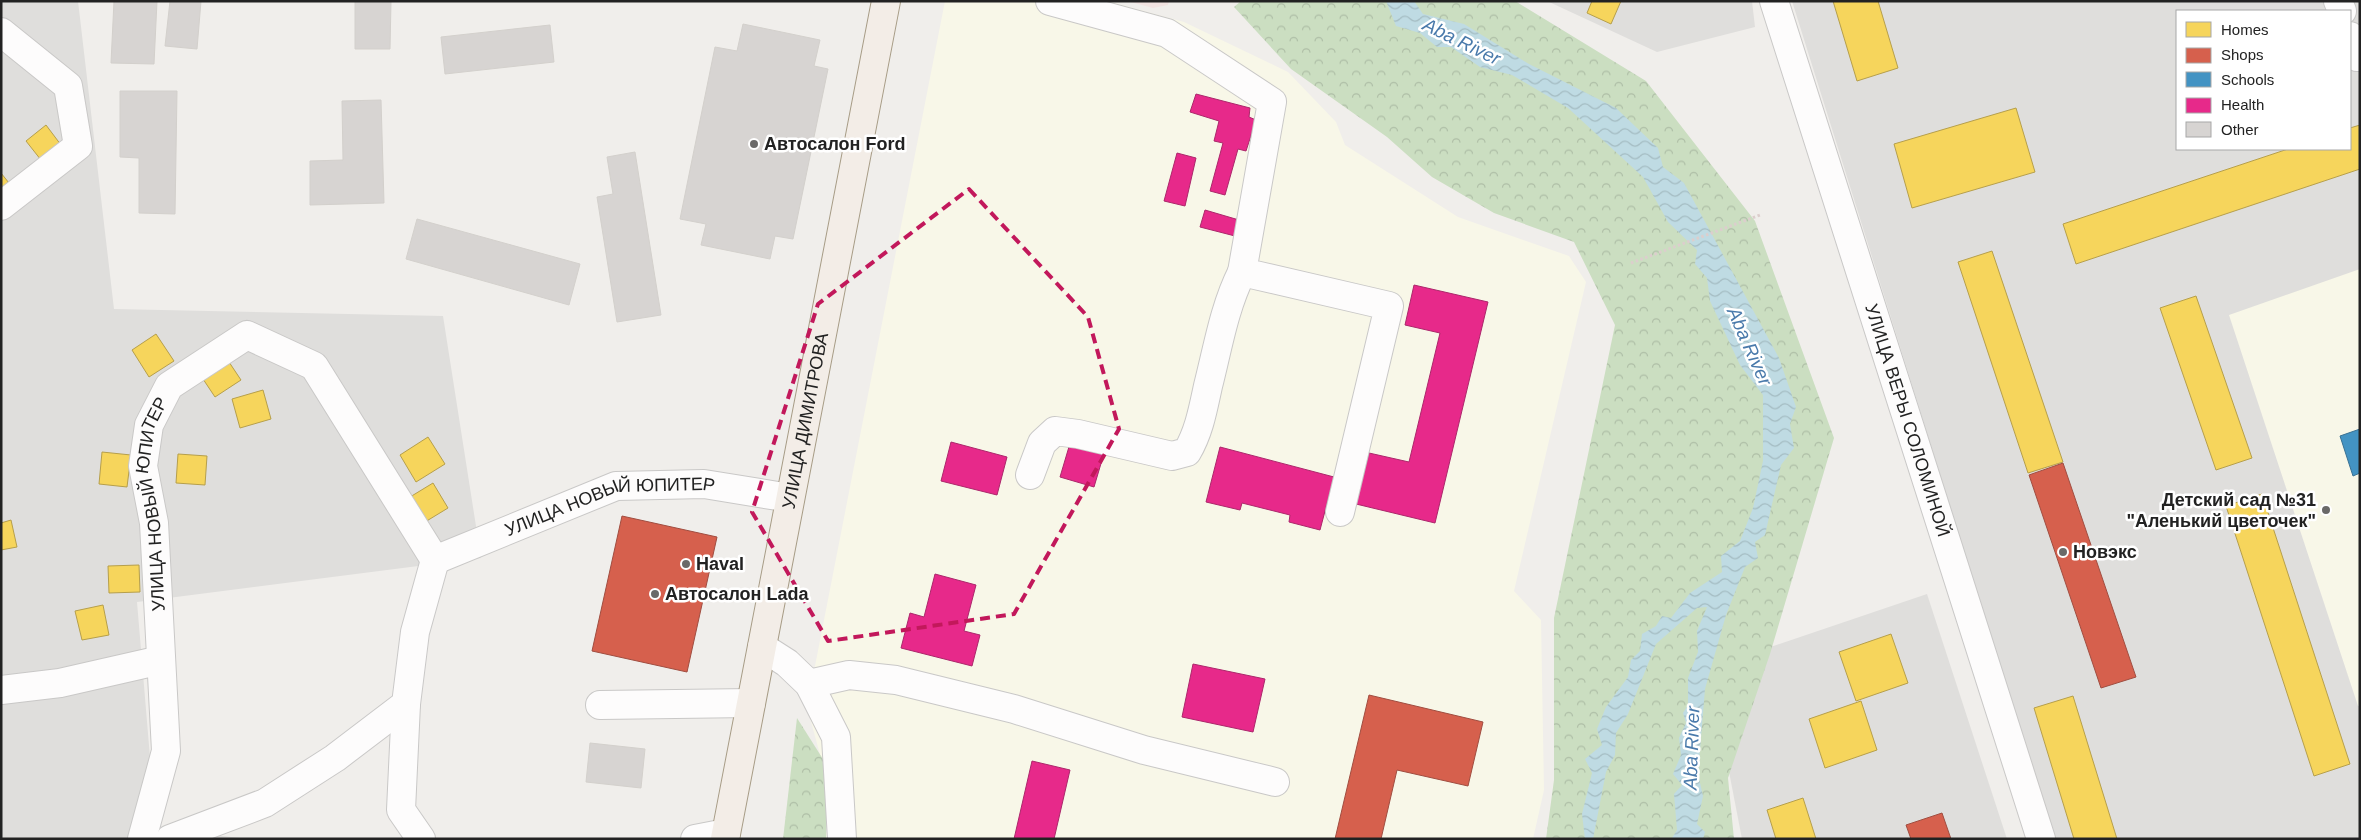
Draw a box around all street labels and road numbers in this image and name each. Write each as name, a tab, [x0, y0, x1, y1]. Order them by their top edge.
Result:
street label: УЛИЦА ВЕРЫ СОЛОМИНОЙ	[1861, 301, 1955, 539]
street label: УЛИЦА ДИМИТРОВА	[779, 331, 832, 510]
street label: УЛИЦА НОВЫЙ ЮПИТЕР	[132, 394, 172, 612]
street label: УЛИЦА НОВЫЙ ЮПИТЕР	[502, 474, 716, 540]

